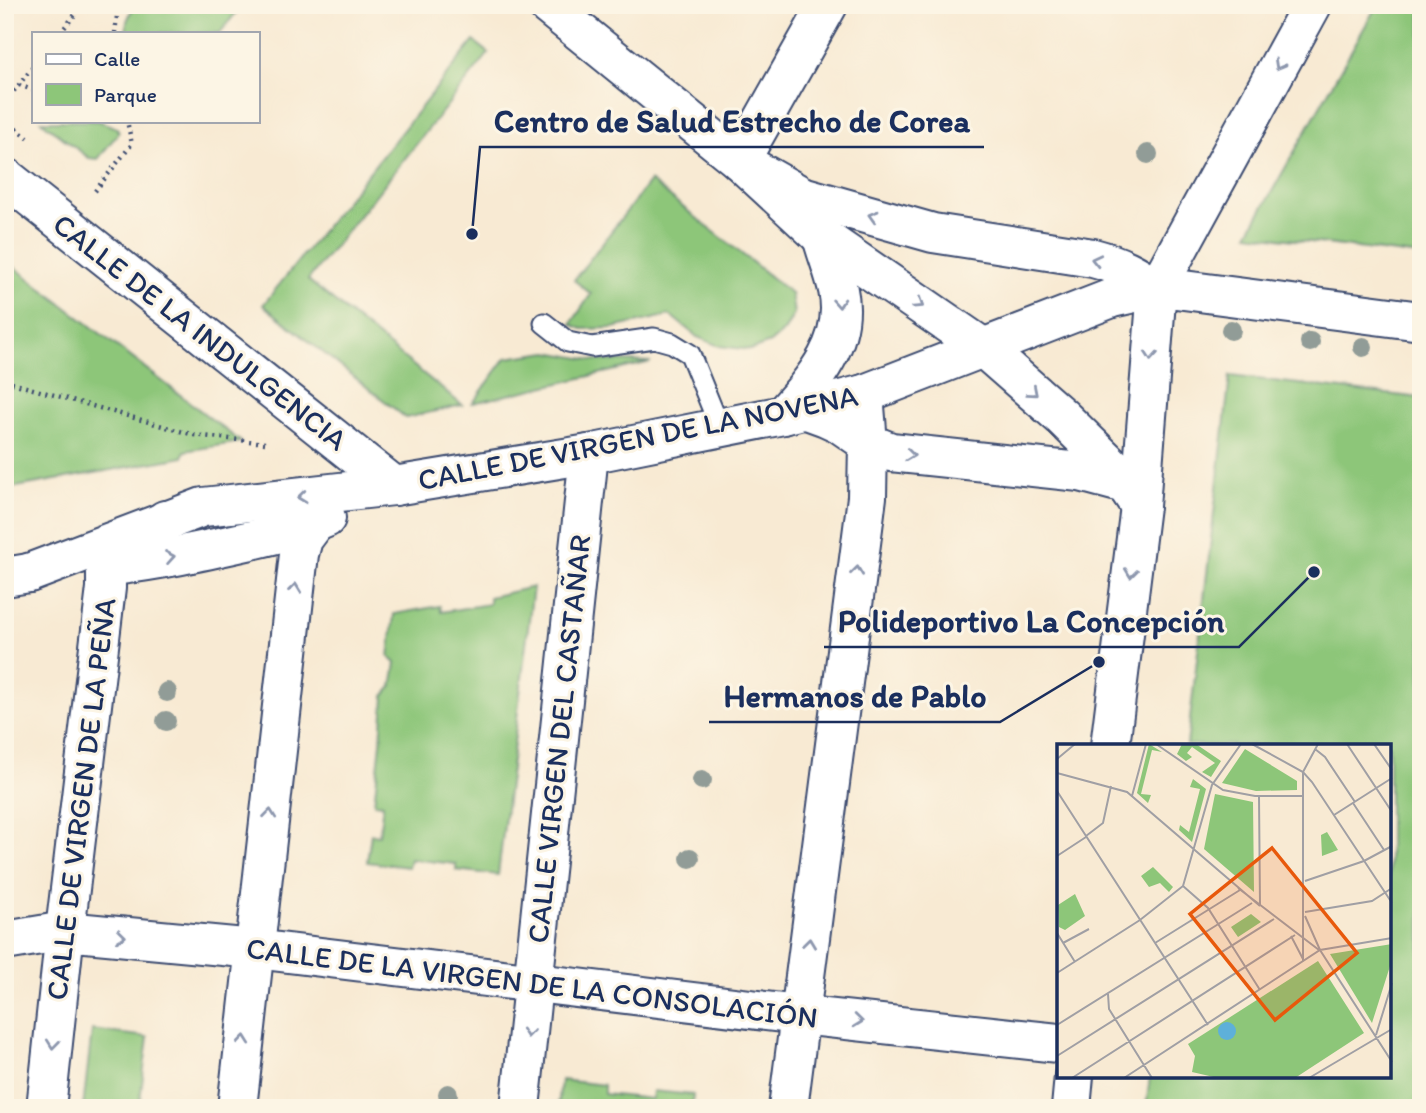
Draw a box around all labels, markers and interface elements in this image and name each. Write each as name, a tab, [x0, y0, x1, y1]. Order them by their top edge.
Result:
legend	[32, 32, 259, 122]
text: Calle	[94, 46, 140, 71]
one-way arrow	[1274, 58, 1287, 70]
text: Parque	[94, 82, 157, 107]
callout: Centro de Salud Estrecho de Corea	[480, 94, 984, 147]
text: Centro de Salud Estrecho de Corea	[494, 102, 971, 140]
street label: CALLE DE LA INDULGENCIA	[46, 205, 355, 458]
one-way arrow	[867, 210, 879, 224]
one-way arrow	[1090, 253, 1102, 268]
one-way arrow	[911, 296, 924, 308]
one-way arrow	[831, 298, 846, 309]
one-way arrow	[1144, 351, 1159, 362]
street label: CALLE DE VIRGEN DE LA NOVENA	[415, 377, 861, 498]
one-way arrow	[1025, 384, 1038, 396]
one-way arrow	[905, 447, 916, 462]
one-way arrow	[296, 489, 308, 504]
street label: CALLE VIRGEN DEL CASTAÑAR	[519, 533, 598, 945]
one-way arrow	[164, 550, 176, 565]
one-way arrow	[850, 566, 865, 577]
one-way arrow	[1124, 567, 1139, 579]
one-way arrow	[288, 582, 303, 594]
callout: Polideportivo La Concepción	[824, 594, 1239, 647]
street label: CALLE DE VIRGEN DE LA PEÑA	[37, 596, 124, 1002]
text: Polideportivo La Concepción	[838, 602, 1225, 640]
callout: Hermanos de Pablo	[709, 669, 1000, 722]
text: Hermanos de Pablo	[723, 677, 987, 715]
inset map	[1057, 744, 1391, 1078]
one-way arrow	[262, 808, 277, 820]
one-way arrow	[116, 928, 127, 943]
street label: CALLE DE LA VIRGEN DE LA CONSOLACIÓN	[244, 929, 820, 1036]
one-way arrow	[801, 937, 816, 949]
one-way arrow	[853, 1014, 864, 1029]
one-way arrow	[521, 1028, 536, 1039]
one-way arrow	[237, 1034, 252, 1046]
one-way arrow	[46, 1039, 61, 1050]

